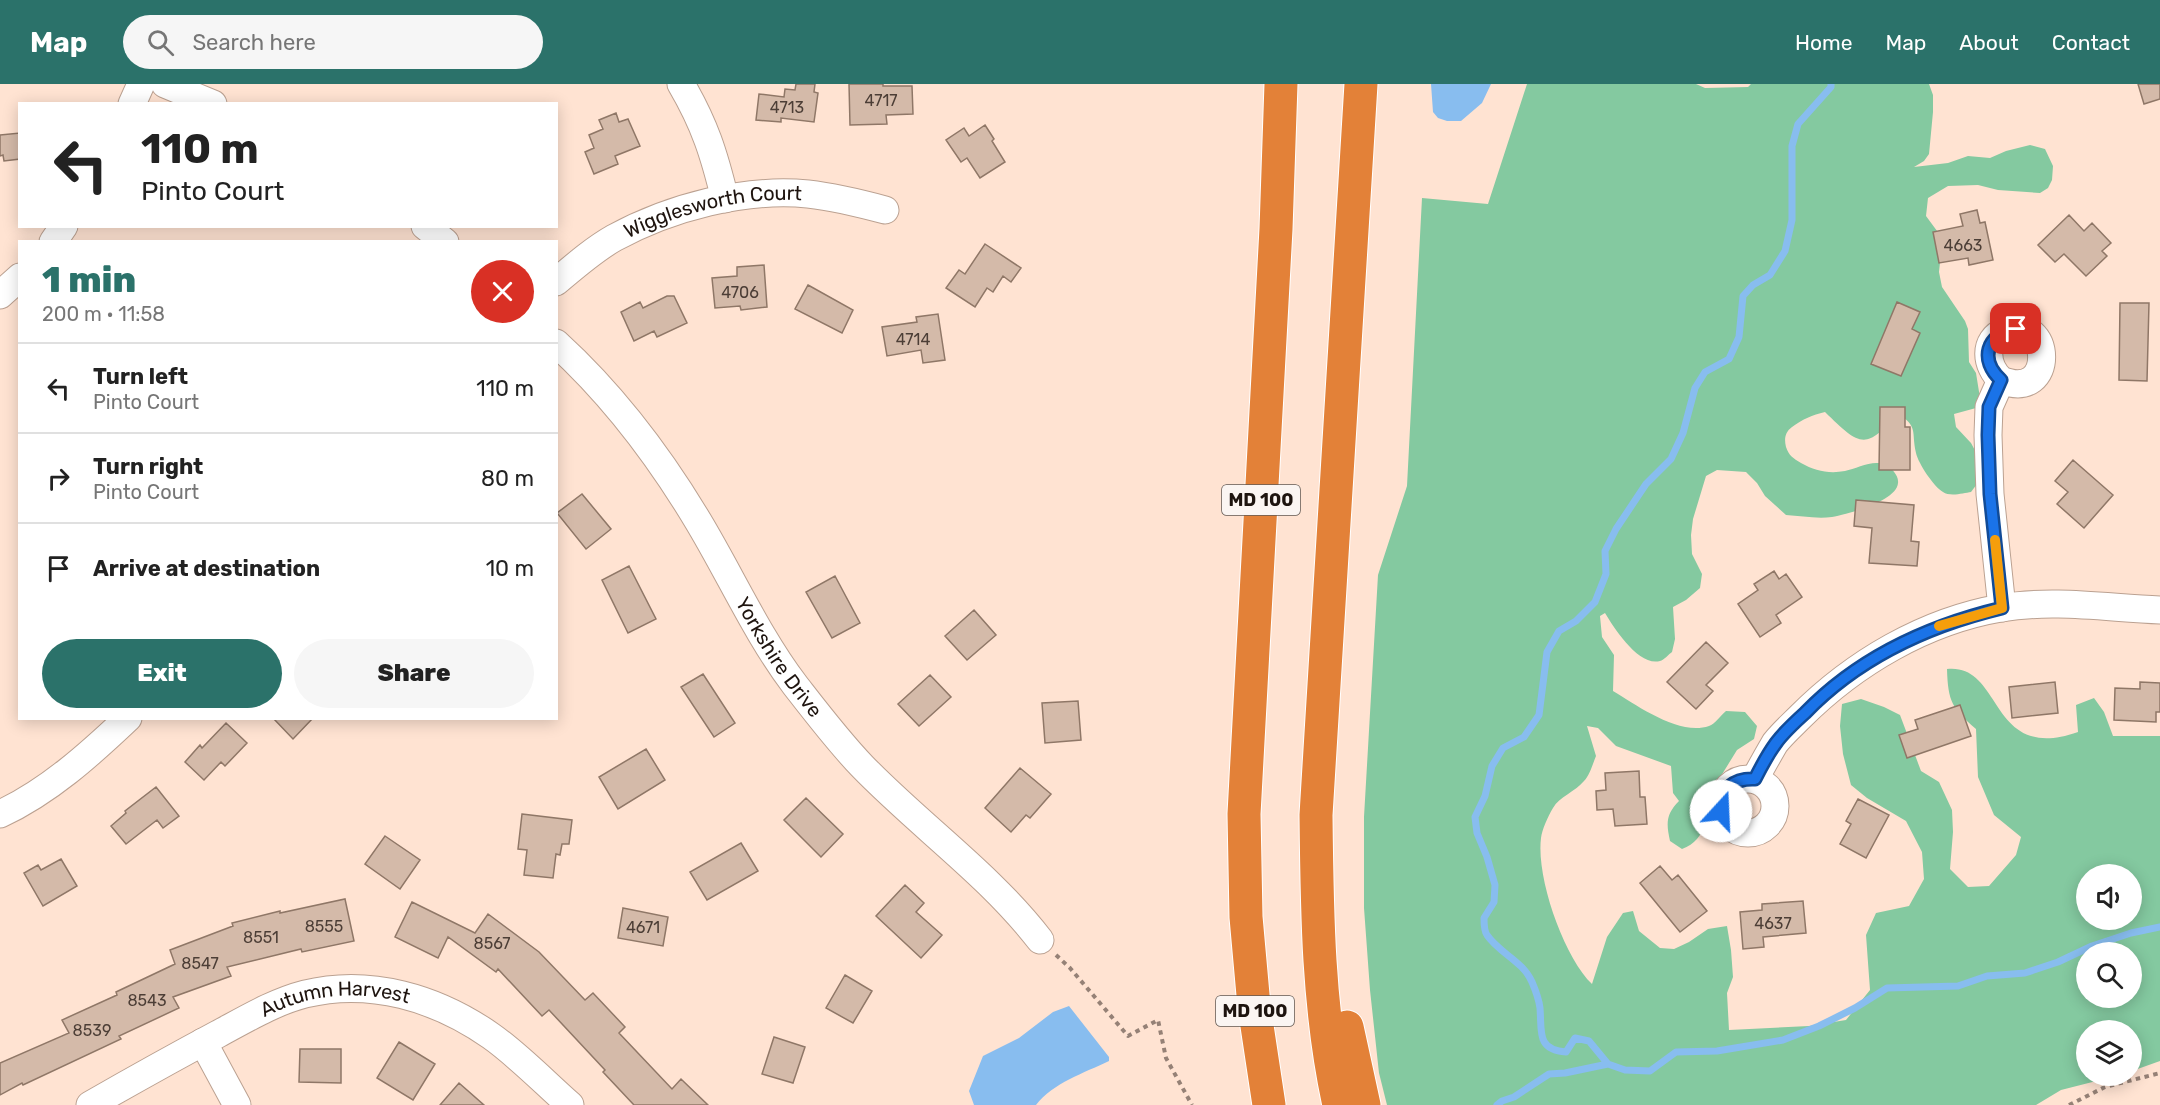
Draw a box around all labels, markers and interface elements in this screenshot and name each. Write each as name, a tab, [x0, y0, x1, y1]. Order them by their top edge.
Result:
search box	[123, 15, 543, 69]
text: Map	[30, 26, 87, 59]
icon: search	[144, 26, 177, 59]
text: Search here	[192, 29, 316, 56]
text: Home	[1795, 30, 1852, 55]
text: Map	[1885, 30, 1926, 55]
text: About	[1959, 30, 2019, 55]
text: Contact	[2052, 30, 2130, 55]
house number: 4717	[865, 91, 897, 110]
house number: 4713	[770, 98, 804, 117]
text: 110 m	[141, 124, 259, 174]
icon: left	[42, 126, 120, 204]
text: Pinto Court	[141, 175, 284, 207]
street label: Wigglesworth Court	[620, 181, 803, 243]
house number: 4663	[1944, 236, 1982, 255]
text: 1 min	[42, 258, 136, 301]
button: close	[471, 260, 534, 323]
house number: 4706	[721, 283, 759, 302]
text: 200 m · 11:58	[42, 302, 165, 326]
pin	[1990, 303, 2041, 354]
icon: arrive	[1999, 312, 2032, 345]
house number: 4714	[896, 330, 930, 349]
text: Turn left	[93, 363, 188, 390]
icon: left	[42, 372, 75, 405]
text: 110 m	[476, 375, 534, 402]
text: Pinto Court	[93, 390, 199, 414]
text: Turn right	[93, 453, 203, 480]
icon: right	[42, 462, 75, 495]
text: 80 m	[481, 465, 534, 492]
text: Pinto Court	[93, 480, 199, 504]
road number: MD 100	[1222, 485, 1300, 515]
icon: arrive	[42, 552, 75, 585]
text: Arrive at destination	[93, 555, 320, 582]
text: 10 m	[486, 555, 534, 582]
street label: Yorkshire Drive	[731, 593, 827, 722]
button: Exit	[42, 639, 282, 708]
button: Share	[294, 639, 534, 708]
position arrow	[1689, 779, 1753, 843]
map controls	[2076, 864, 2142, 1086]
button: sound	[2076, 864, 2142, 930]
house number: 4637	[1754, 914, 1792, 933]
house number: 8555	[305, 917, 343, 936]
house number: 4671	[626, 918, 660, 937]
house number: 8551	[243, 928, 279, 947]
house number: 8567	[473, 934, 511, 953]
button: search	[2076, 942, 2142, 1008]
house number: 8547	[181, 954, 219, 973]
street label: Autumn Harvest	[256, 976, 413, 1022]
house number: 8543	[127, 991, 167, 1010]
road number: MD 100	[1216, 996, 1294, 1026]
button: layers	[2076, 1020, 2142, 1086]
house number: 8539	[73, 1021, 111, 1040]

